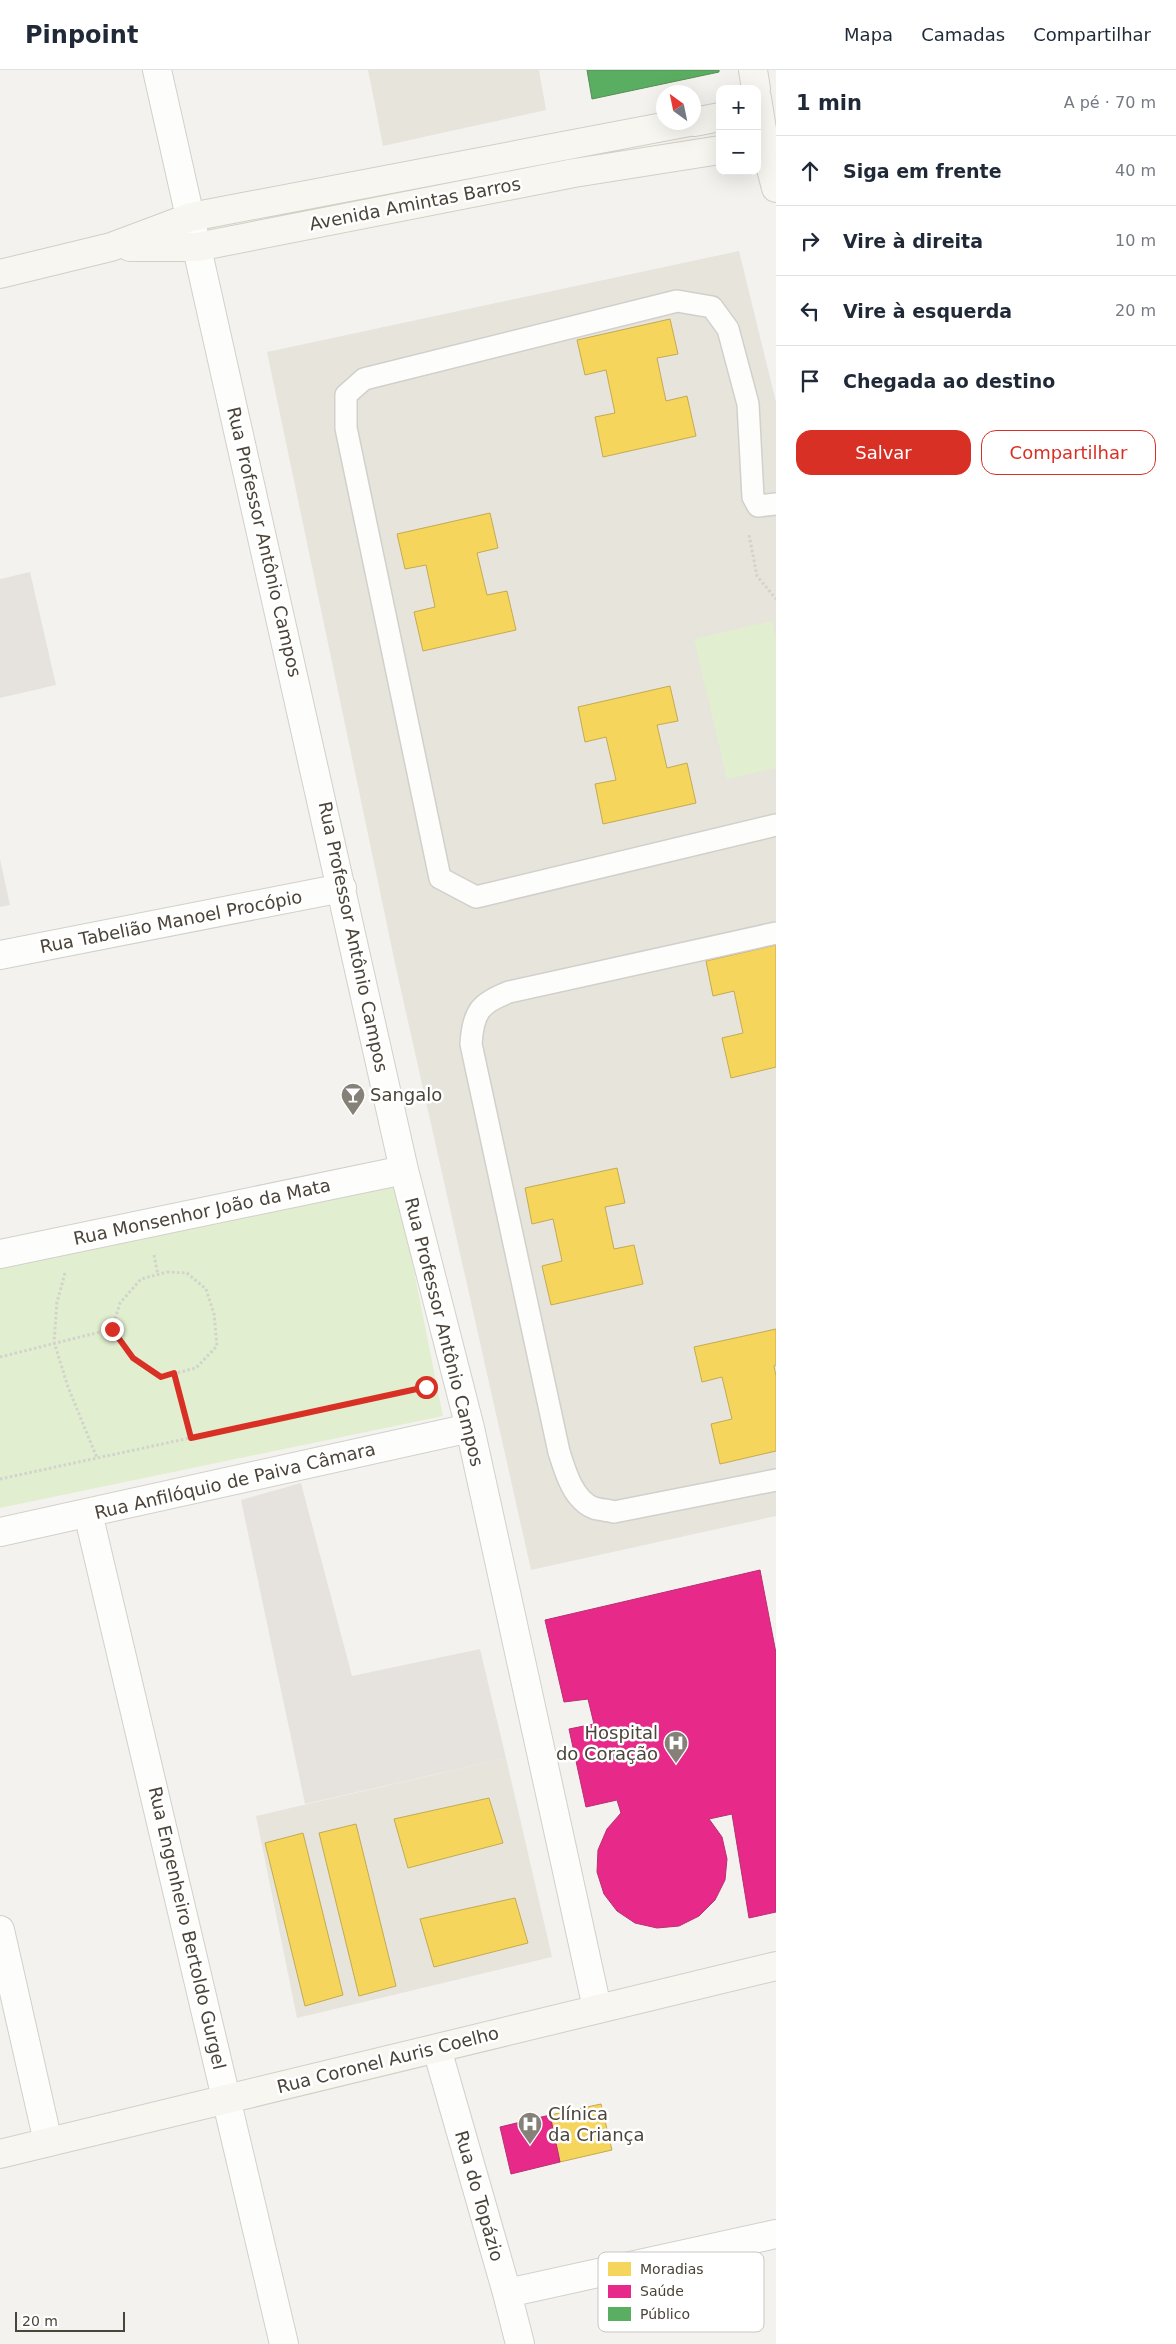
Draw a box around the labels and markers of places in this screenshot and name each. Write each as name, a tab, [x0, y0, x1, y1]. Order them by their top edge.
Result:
bar icon: Sangalo	[340, 1082, 366, 1116]
place label: Sangalo	[370, 1084, 442, 1105]
place label: Hospital do Coração	[556, 1722, 658, 1764]
hospital icon: Hospital do Coração	[663, 1730, 689, 1764]
place label: Clínica da Criança	[548, 2103, 645, 2145]
hospital icon: Clínica da Criança	[517, 2111, 543, 2145]

